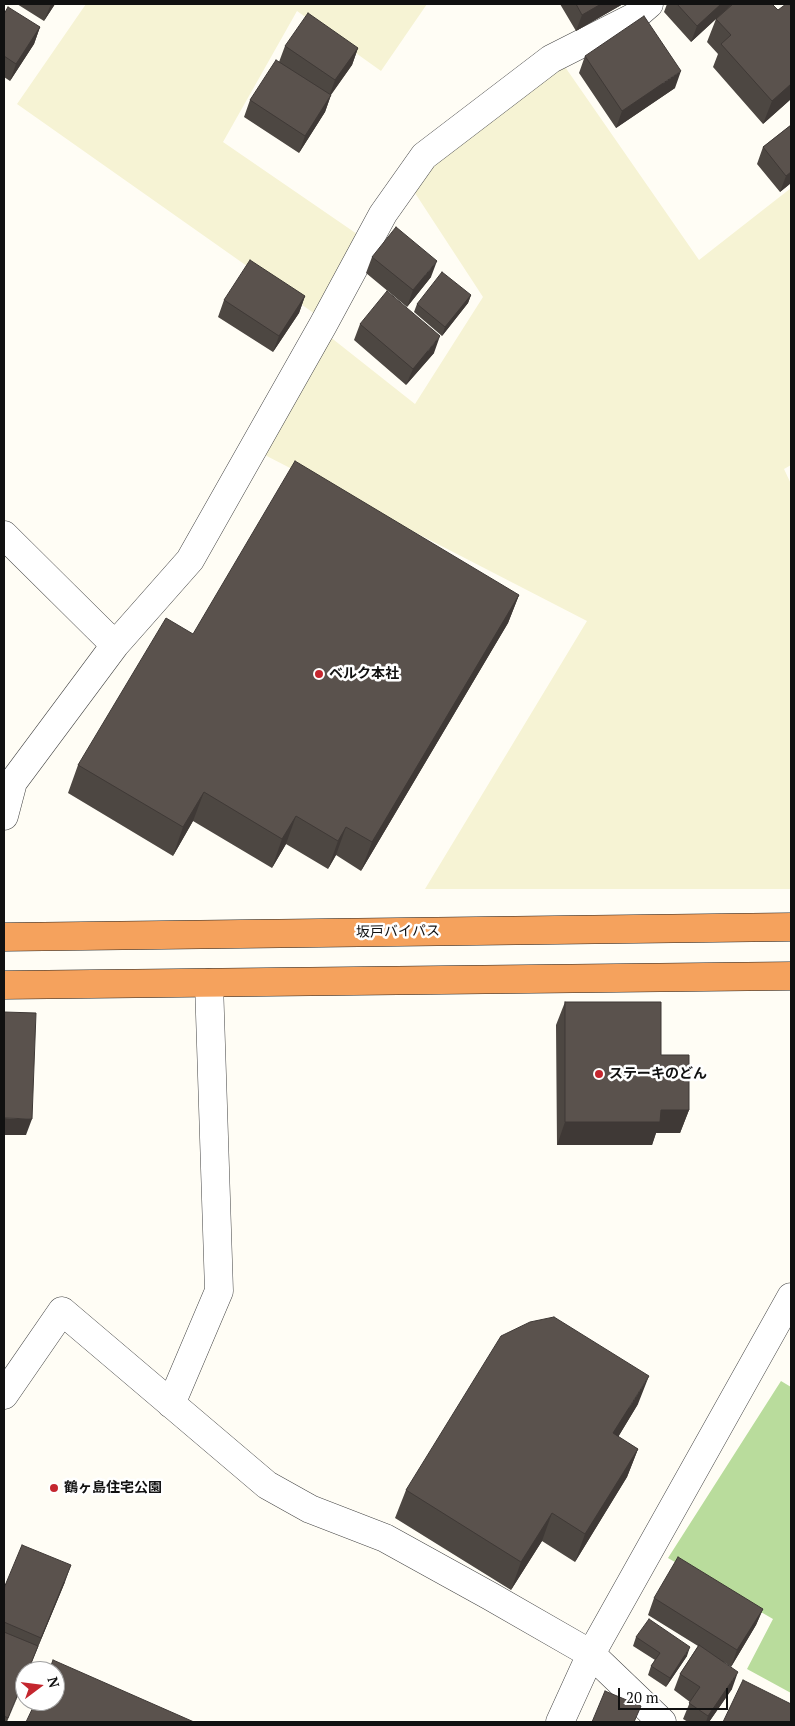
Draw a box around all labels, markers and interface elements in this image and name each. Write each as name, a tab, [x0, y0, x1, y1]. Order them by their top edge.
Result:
place label: ベルク本社	[329, 666, 399, 682]
marker: ベルク本社	[313, 668, 325, 680]
street label: 坂戸バイパス	[356, 923, 440, 941]
place label: ステーキのどん	[609, 1066, 707, 1082]
marker: ステーキのどん	[593, 1068, 605, 1080]
place label: 鶴ヶ島住宅公園	[64, 1480, 162, 1496]
marker: 鶴ヶ島住宅公園	[48, 1482, 60, 1494]
north arrow	[15, 1661, 65, 1711]
text: N	[43, 1675, 65, 1690]
scale bar	[620, 1678, 730, 1710]
text: 20 m	[626, 1687, 659, 1707]

